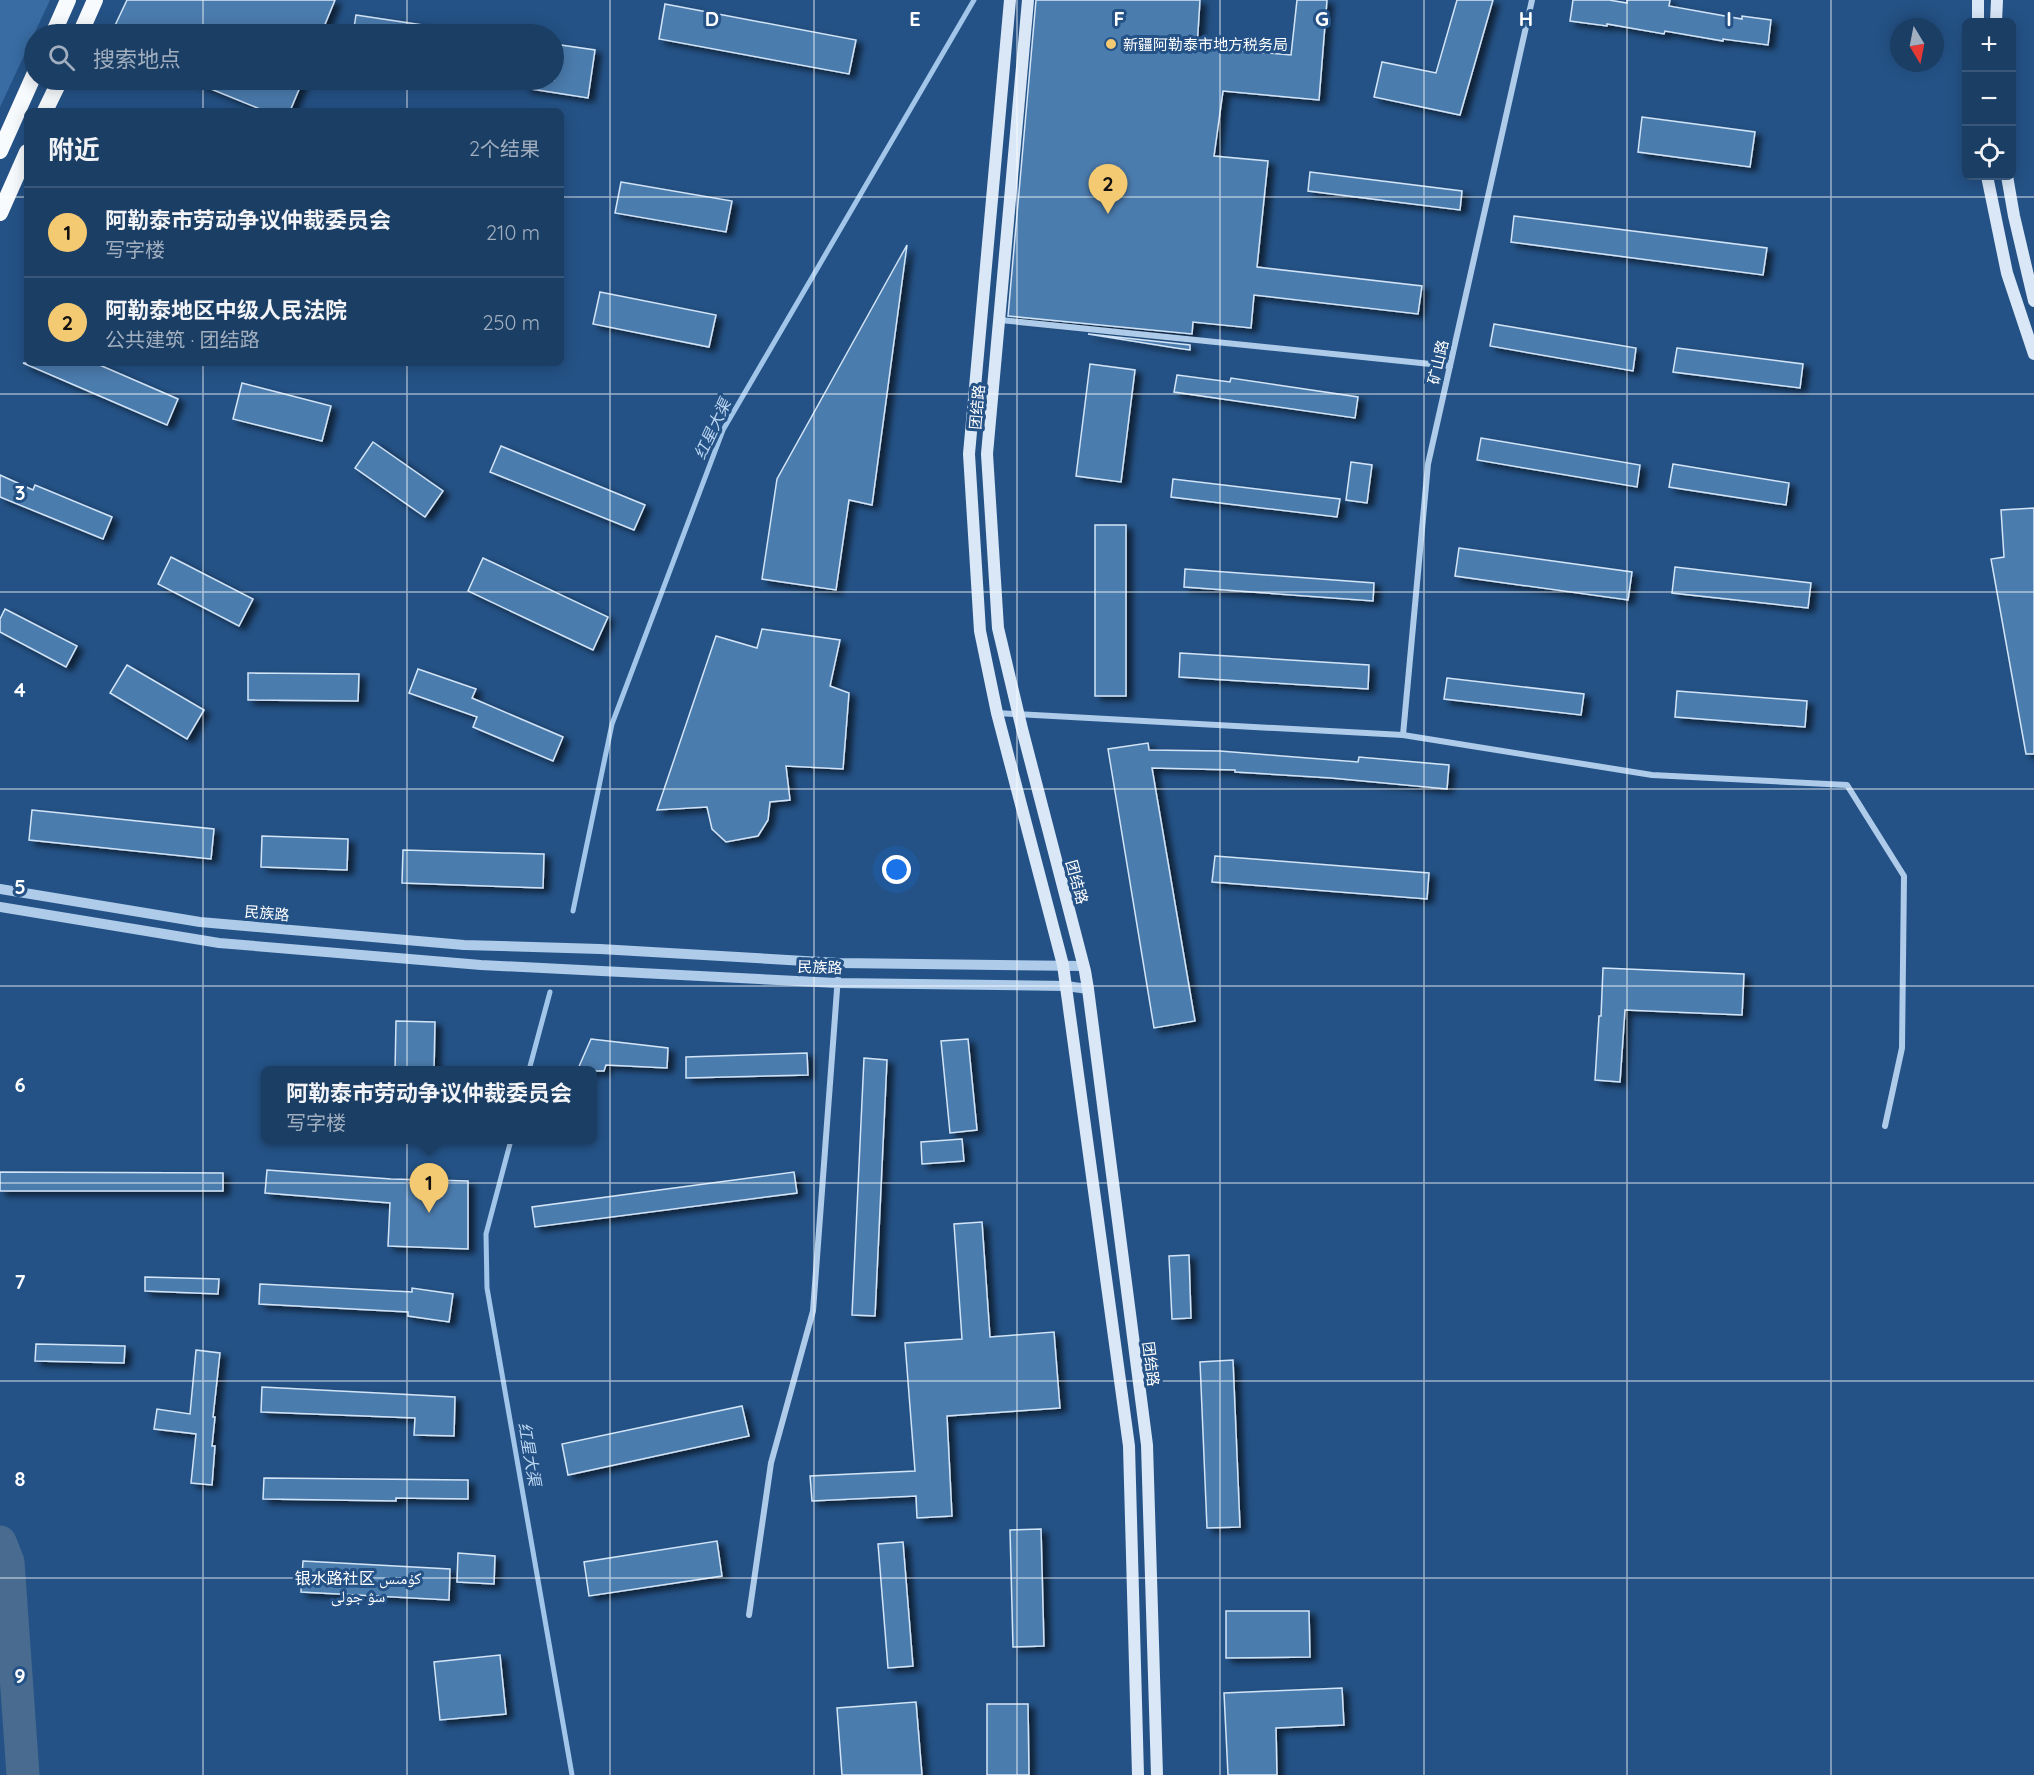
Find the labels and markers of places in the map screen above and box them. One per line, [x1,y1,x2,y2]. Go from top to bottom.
place label: 新疆阿勒泰市地方税务局 [1123,35,1288,54]
marker: 新疆阿勒泰市地方税务局 [1104,37,1118,51]
pin: 2 [1088,164,1128,214]
pin: 1 [410,1164,448,1213]

